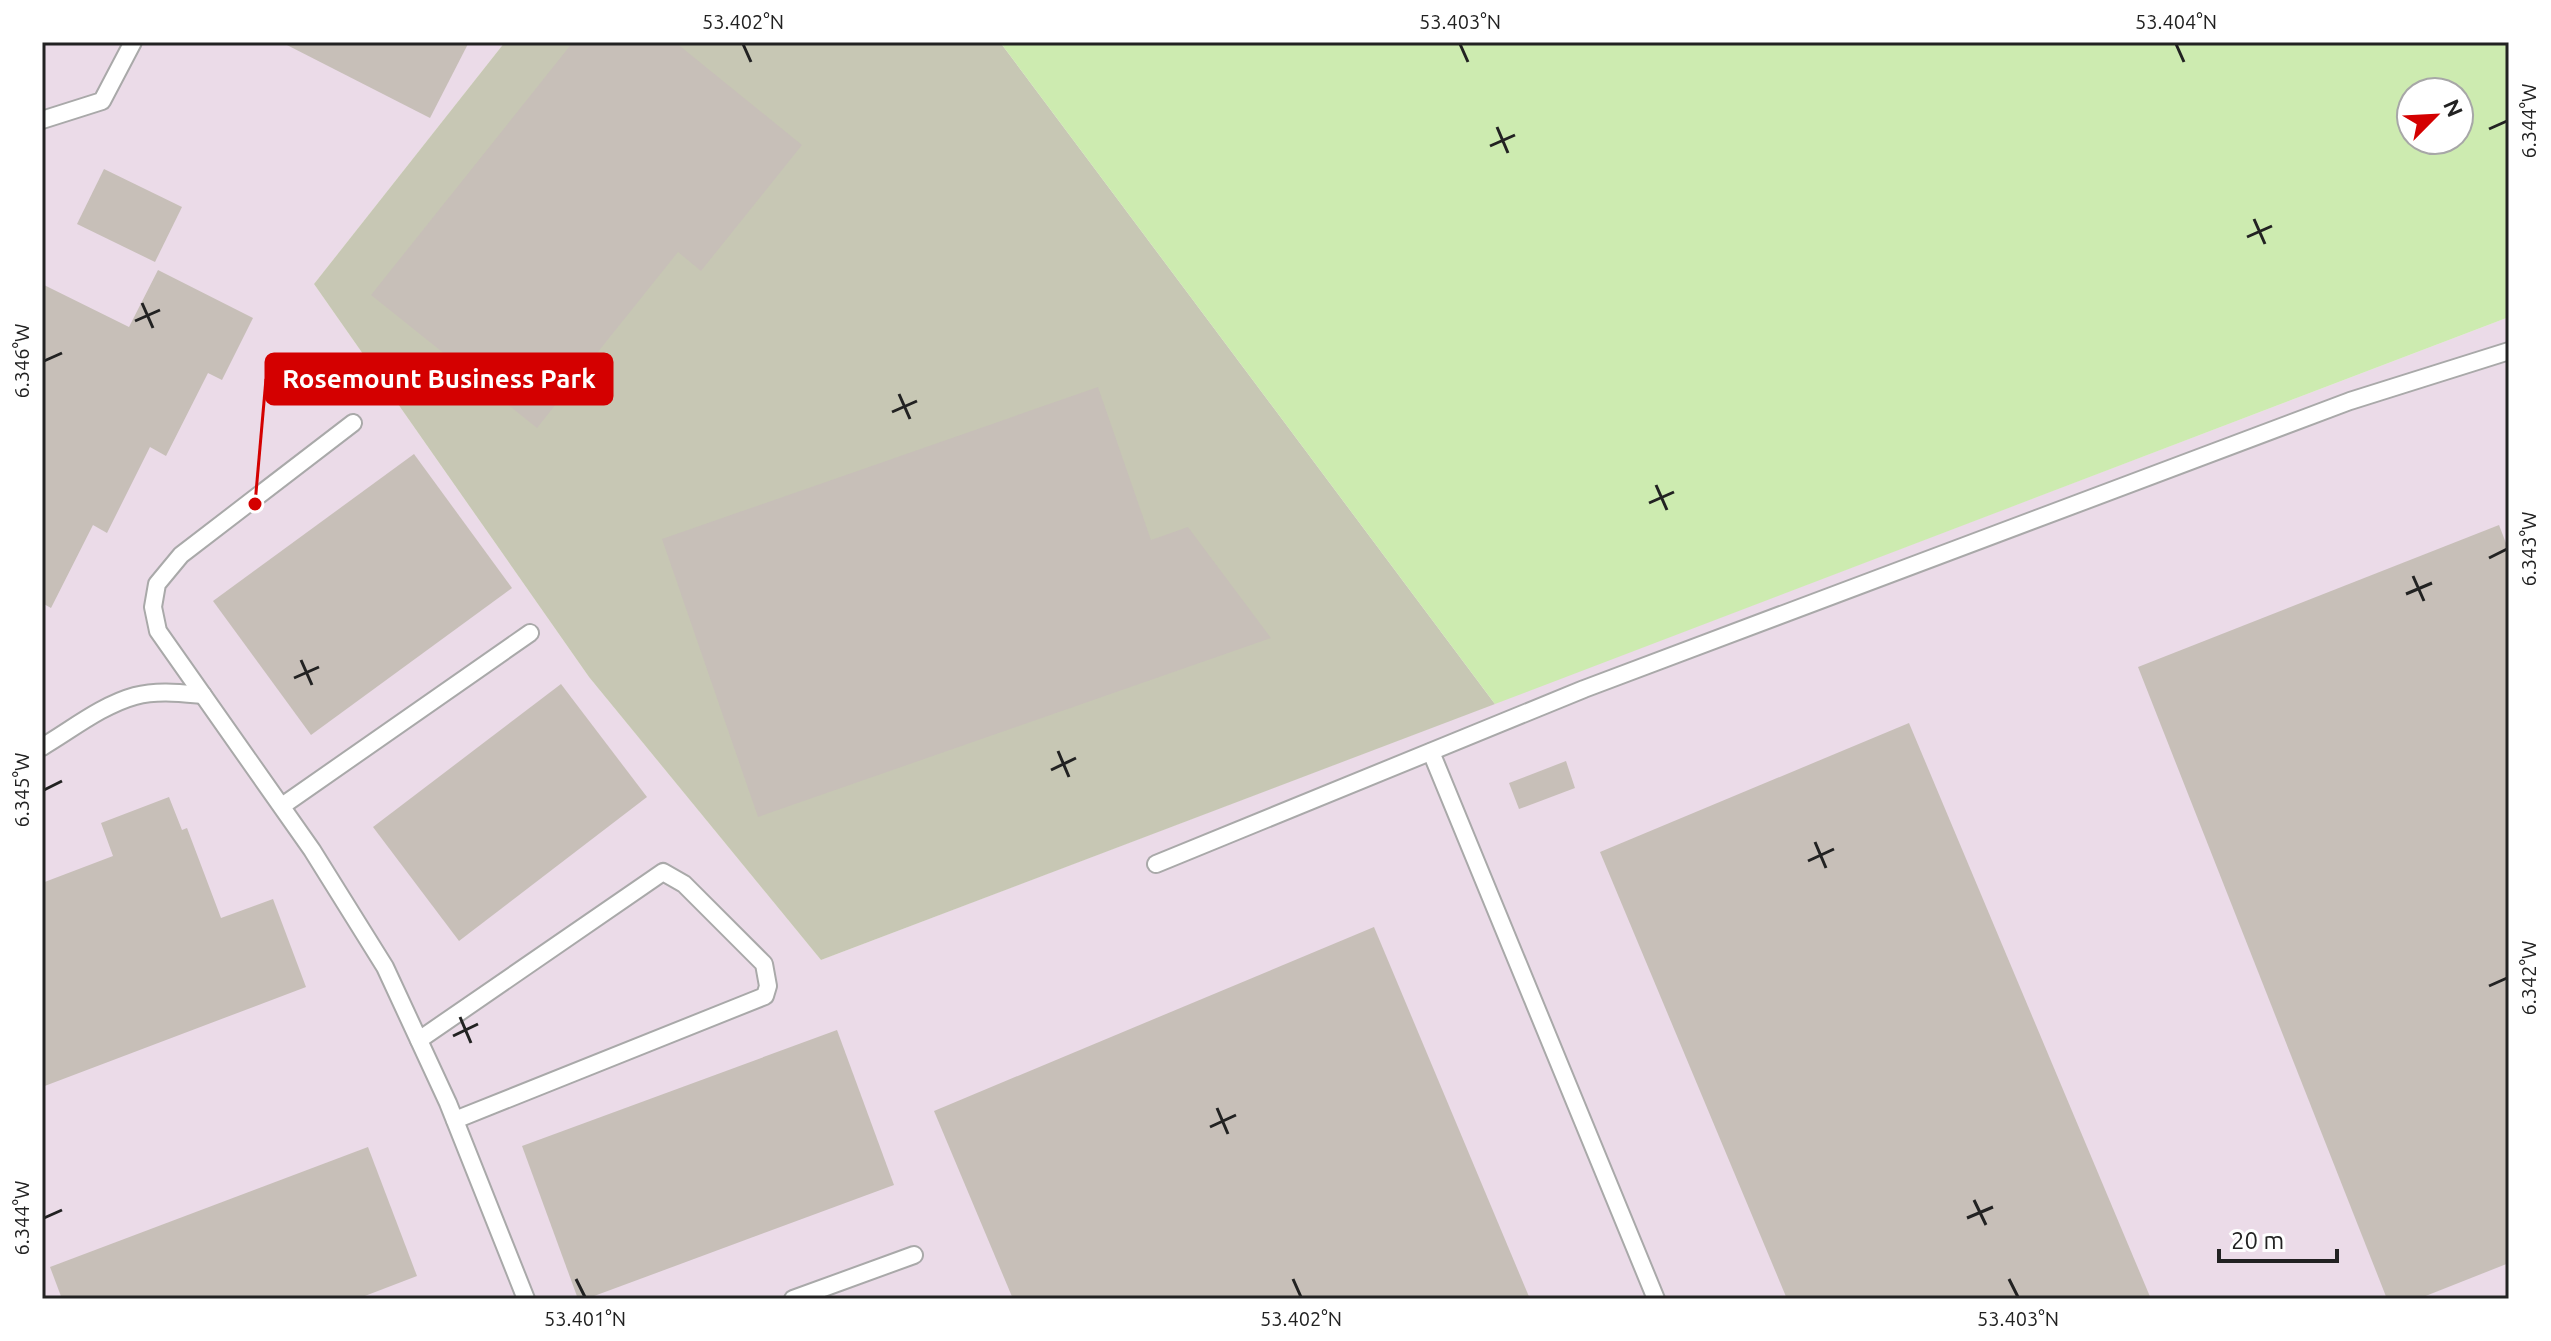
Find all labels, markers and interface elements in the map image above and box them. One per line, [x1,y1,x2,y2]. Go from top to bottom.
text: 53.402°N [702,10,784,33]
text: 53.403°N [1419,10,1501,33]
text: 53.404°N [2135,10,2217,33]
north arrow [2395,76,2475,156]
text: 6.344°W [2517,84,2540,158]
text: N [2439,95,2468,120]
text: 6.346°W [10,324,33,398]
callout: Rosemount Business Park [266,354,612,404]
text: Rosemount Business Park [282,364,596,393]
text: 6.343°W [2517,512,2540,586]
text: 6.345°W [10,753,33,827]
text: 6.342°W [2517,941,2540,1015]
text: 6.344°W [10,1181,33,1255]
scale bar [2219,1213,2337,1263]
text: 20 m [2231,1227,2284,1254]
text: 53.401°N [544,1307,626,1330]
text: 53.402°N [1260,1307,1342,1330]
text: 53.403°N [1977,1307,2059,1330]

